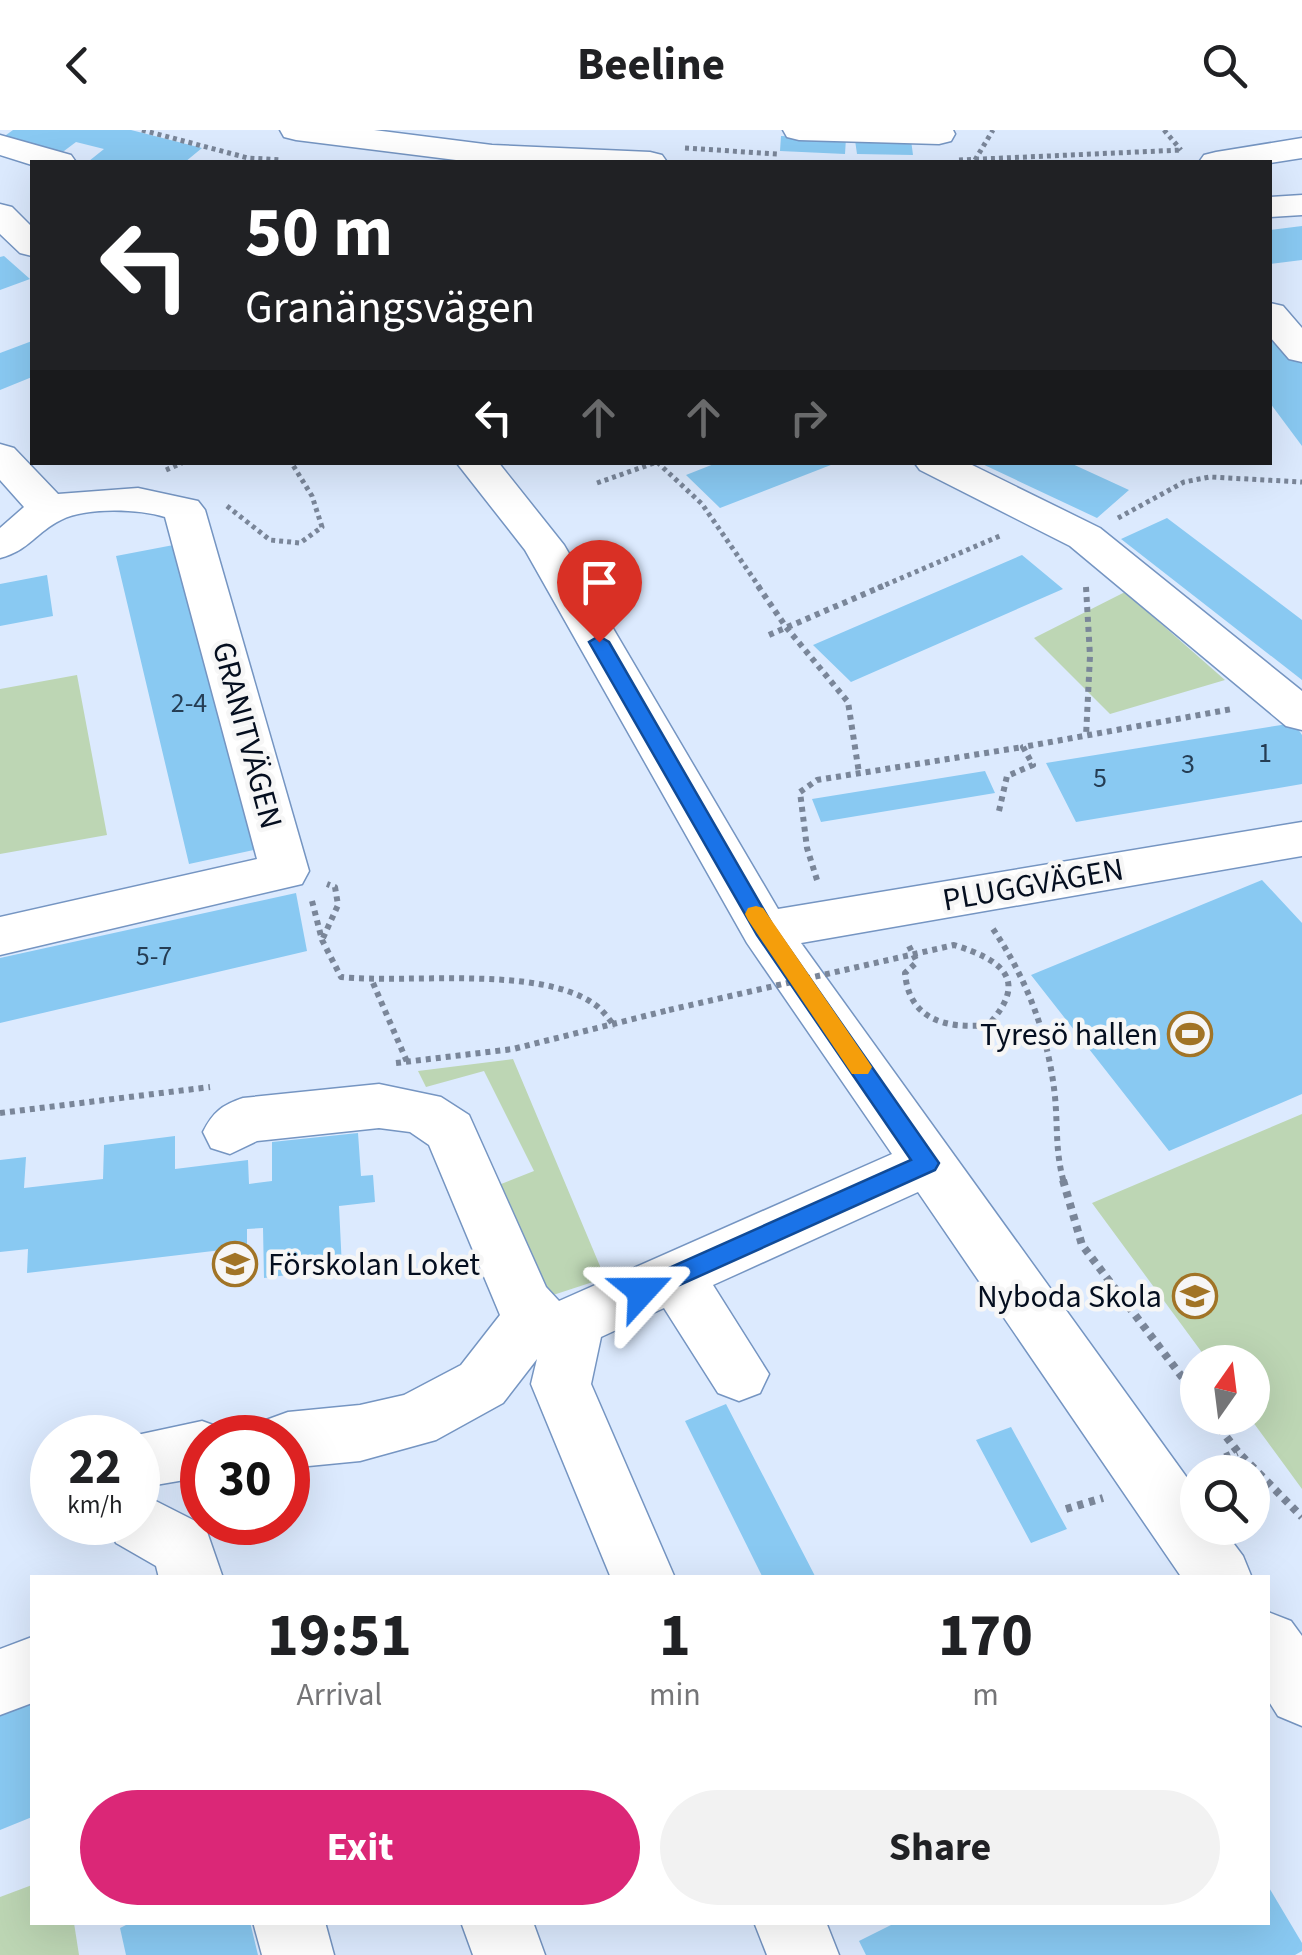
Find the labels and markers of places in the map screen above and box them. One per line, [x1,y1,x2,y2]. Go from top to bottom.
pin [557,540,642,643]
sports icon: Tyresö hallen [1167,1011,1213,1057]
place label: Tyresö hallen [980,1012,1158,1058]
school or university icon: Förskolan Loket [212,1241,258,1287]
place label: Förskolan Loket [268,1242,480,1288]
school or university icon: Nyboda Skola [1172,1273,1218,1319]
place label: Nyboda Skola [977,1274,1162,1320]

